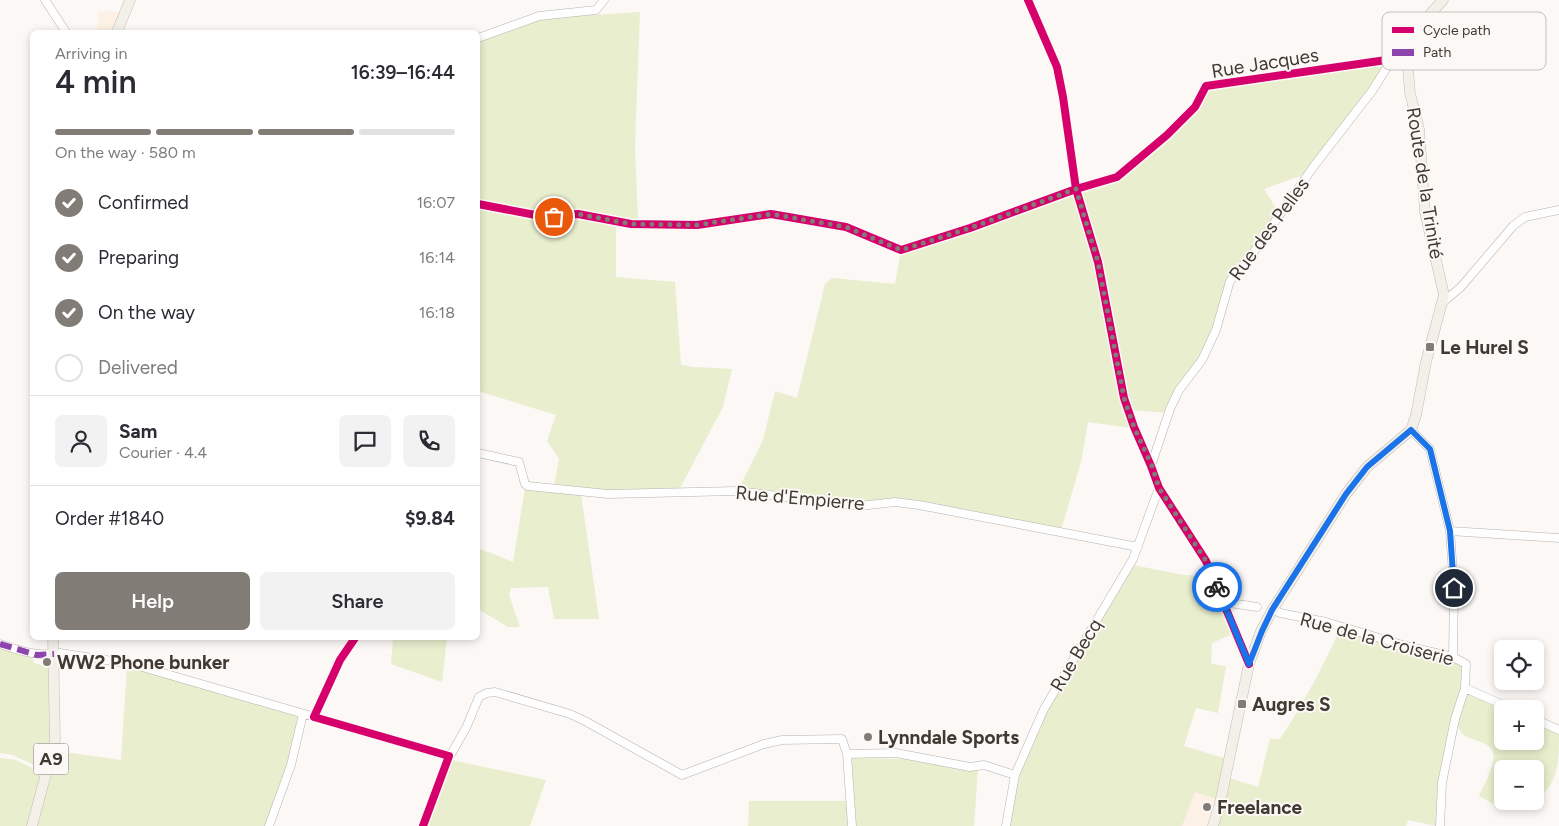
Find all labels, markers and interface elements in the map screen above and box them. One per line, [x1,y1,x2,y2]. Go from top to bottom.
legend [1382,12,1546,70]
text: Cycle path [1423,22,1491,39]
street label: Rue Jacques [1210,43,1320,83]
text: Arriving in [55,44,127,63]
text: Path [1423,44,1451,61]
text: 16:39–16:44 [351,61,455,84]
text: 4 min [55,63,137,101]
street label: Route de la Trinité [1402,105,1448,261]
text: On the way · 580 m [55,143,196,162]
street label: Rue des Pelles [1224,173,1314,285]
icon: check [55,189,83,217]
text: Confirmed [98,191,189,214]
text: 16:07 [416,193,455,212]
pin [533,196,575,238]
icon: bag [540,203,568,231]
icon: check [55,244,83,272]
text: Preparing [98,246,179,269]
text: 16:14 [419,248,455,267]
icon: check [55,299,83,327]
text: On the way [98,301,195,324]
text: 16:18 [419,303,455,322]
place label: Le Hurel S [1440,336,1529,359]
marker: Le Hurel S [1424,341,1436,353]
text: Delivered [98,356,178,379]
button: person [55,415,107,467]
button: chat [339,415,391,467]
button: phone [403,415,455,467]
text: Sam [119,420,157,443]
text: Courier · 4.4 [119,443,207,462]
street label: Rue d'Empierre [735,481,865,515]
text: Order #1840 [55,507,164,530]
text: $9.84 [405,507,455,530]
courier [1192,562,1242,612]
pin [1433,567,1475,609]
button: Help [55,572,250,630]
button: Share [260,572,455,630]
icon: bike [1203,573,1231,601]
icon: home [1440,574,1468,602]
street label: Rue de la Croiserie [1298,607,1456,671]
street label: Rue Becq [1045,614,1107,696]
map controls [1494,640,1544,810]
button: locate [1494,640,1544,690]
place label: WW2 Phone bunker [57,651,229,674]
marker: WW2 Phone bunker [41,656,53,668]
place label: Augres S [1252,693,1330,716]
marker: Augres S [1236,698,1248,710]
button: + [1494,700,1544,750]
place label: Lynndale Sports [878,726,1019,749]
marker: Lynndale Sports [862,731,874,743]
road number: A9 [34,744,68,774]
button: − [1494,760,1544,810]
place label: Freelance [1217,796,1303,819]
marker: Freelance [1201,801,1213,813]

